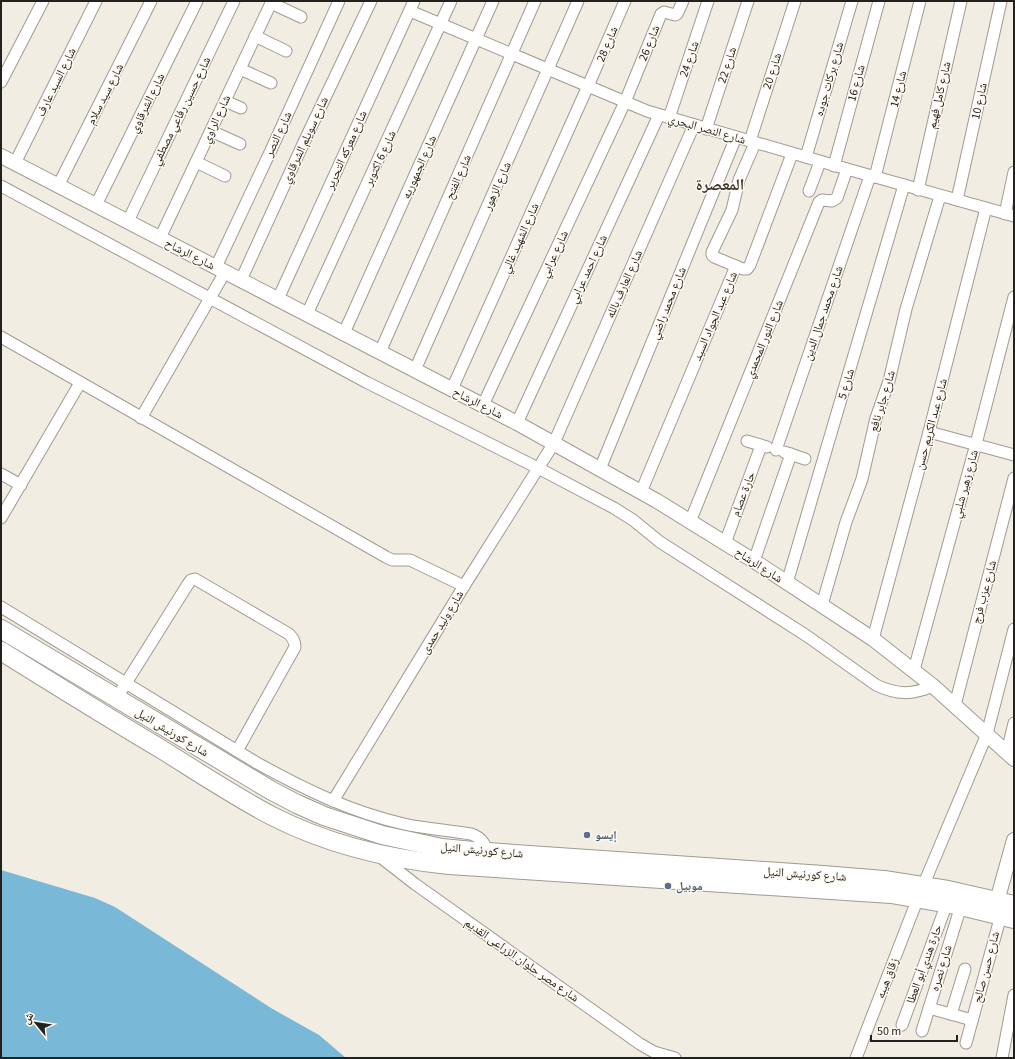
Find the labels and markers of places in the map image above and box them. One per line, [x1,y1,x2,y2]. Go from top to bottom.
place label: إيسو [595,827,617,844]
marker: إيسو [582,830,592,840]
place label: موبيل [676,878,703,895]
marker: موبيل [663,881,673,891]

